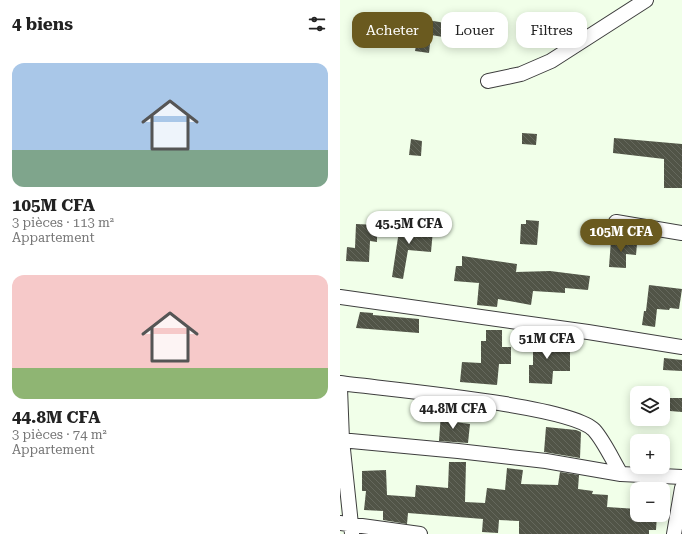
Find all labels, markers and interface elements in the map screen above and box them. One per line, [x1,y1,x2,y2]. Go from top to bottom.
chip: Acheter [352,12,433,48]
chip: Louer [441,12,508,48]
chip: Filtres [516,12,587,48]
icon: filters [306,13,328,35]
text: 4 biens [12,14,73,34]
icon: home [134,89,206,161]
text: 105M CFA [12,195,95,215]
pin: 45.5M CFA [363,211,455,245]
text: 3 pièces · 113 m² [12,215,114,230]
text: 45.5M CFA [375,216,443,231]
pin: 105M CFA [580,219,662,253]
text: 105M CFA [589,224,653,239]
text: Appartement [12,230,95,245]
icon: home [134,301,206,373]
pin: 51M CFA [510,326,584,360]
text: 51M CFA [519,331,575,346]
map controls [630,386,670,522]
button: layers [630,386,670,426]
pin: 44.8M CFA [407,396,499,430]
text: 44.8M CFA [419,401,487,416]
text: 44.8M CFA [12,407,101,427]
text: 3 pièces · 74 m² [12,427,107,442]
button: + [630,434,670,474]
text: Appartement [12,442,95,457]
button: − [630,482,670,522]

